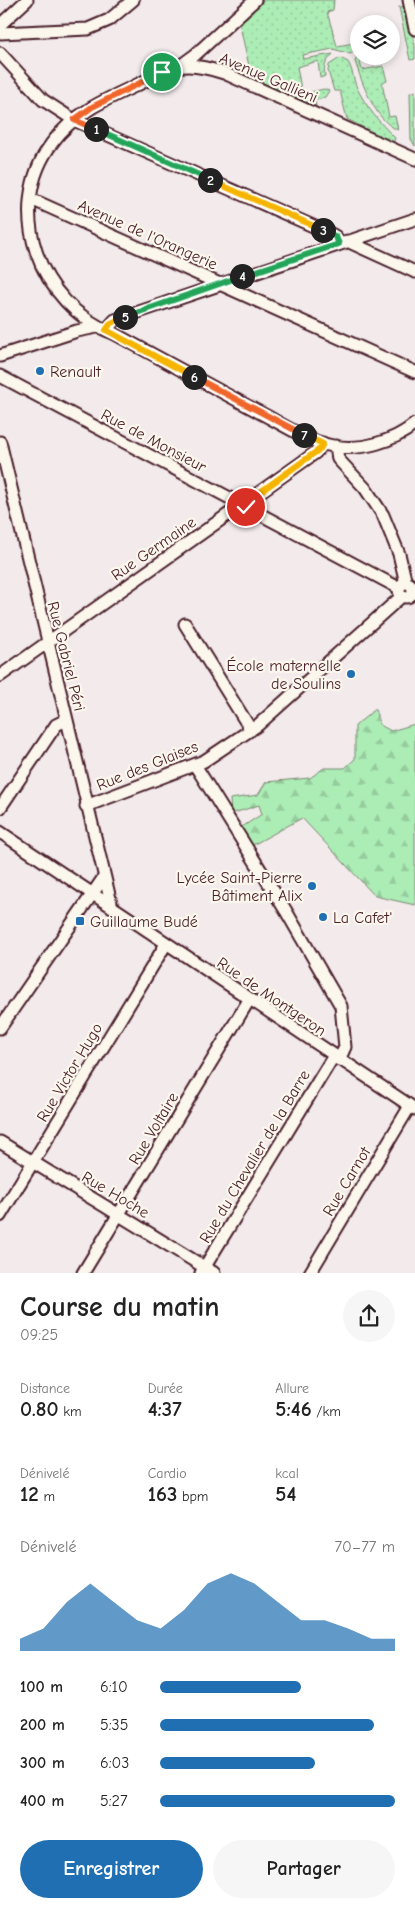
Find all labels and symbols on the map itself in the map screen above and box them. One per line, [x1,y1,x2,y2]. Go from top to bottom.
street label: Avenue Gallieni [217,49,320,107]
pin [141,51,183,93]
pin: 1 [84,116,108,142]
pin: 2 [198,168,222,192]
street label: Avenue de l'Orangerie [75,196,220,274]
pin: 3 [310,218,336,242]
pin: 4 [230,264,254,288]
pin: 5 [112,304,138,330]
place label: Renault [50,363,101,381]
pin: 6 [182,364,206,390]
marker: Renault [34,365,46,377]
street label: Rue de Monsieur [98,406,210,476]
pin: 7 [292,422,316,448]
pin [225,486,267,528]
street label: Rue Germaine [108,513,199,585]
street label: Rue Gabriel Péri [44,599,88,713]
place label: École maternelle de Soulins [226,656,341,693]
marker: École maternelle de Soulins [345,668,357,680]
street label: Rue des Glaises [94,737,201,794]
place label: Lycée Saint-Pierre Bâtiment Alix [176,869,302,905]
marker: Lycée Saint-Pierre Bâtiment Alix [306,880,318,892]
place label: La Cafet' [333,909,392,927]
marker: La Cafet' [317,911,329,923]
place label: Guillaume Budé [90,913,198,931]
marker: Guillaume Budé [74,915,86,927]
street label: Rue de Montgeron [213,954,329,1040]
street label: Rue Victor Hugo [33,1020,106,1125]
street label: Rue du Chevalier de la Barre [196,1067,314,1246]
street label: Rue Voltaire [125,1089,182,1168]
street label: Rue Carnot [319,1143,375,1219]
street label: Rue Hoche [79,1168,152,1222]

